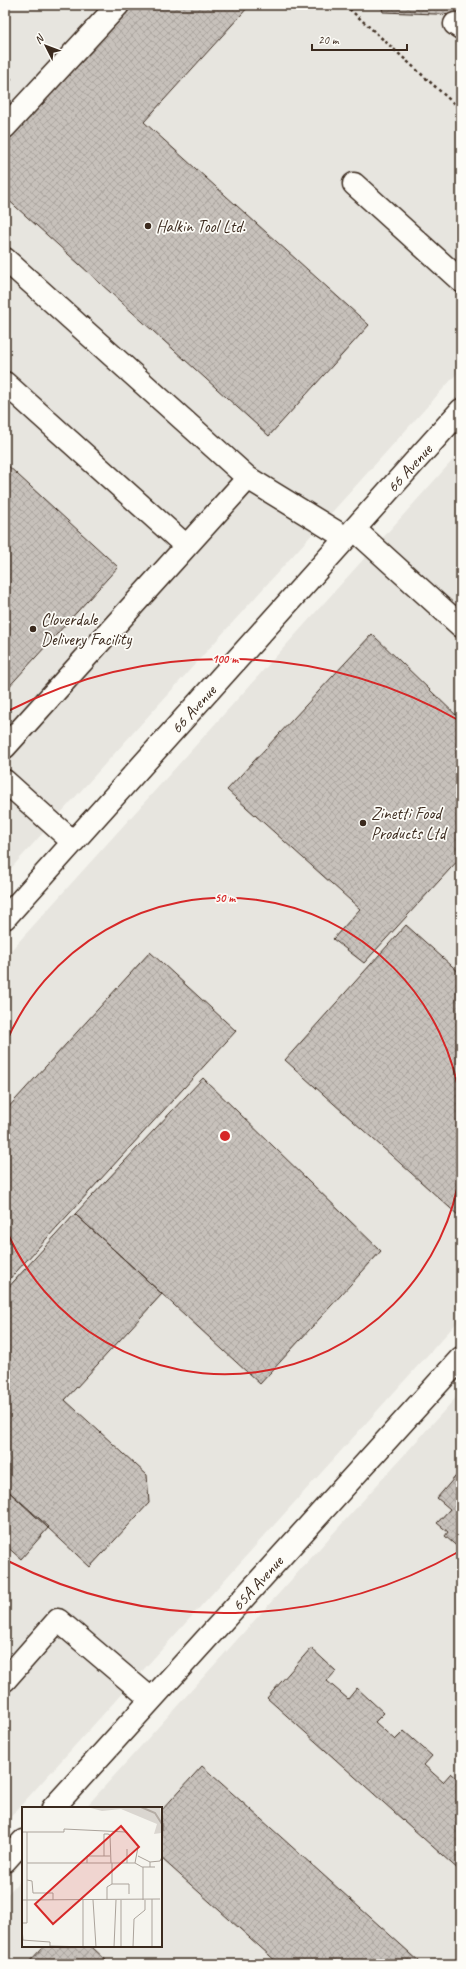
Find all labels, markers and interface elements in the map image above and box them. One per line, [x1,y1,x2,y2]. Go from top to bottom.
north arrow [26,26,66,66]
scale bar [312,26,407,52]
text: N [31,30,48,47]
text: 20 m [318,32,340,48]
place label: Halkin Tool Ltd. [156,216,246,237]
marker: Halkin Tool Ltd. [143,221,153,231]
street label: 66 Avenue [382,438,438,497]
place label: Cloverdale Delivery Facility [41,609,132,650]
marker: Cloverdale Delivery Facility [28,624,38,634]
text: 100 m [212,651,239,667]
street label: 66 Avenue [166,679,222,738]
place label: Zinetti Food Products Ltd [371,803,448,844]
marker: Zinetti Food Products Ltd [358,818,368,828]
text: 50 m [215,890,236,906]
centre of rings [218,1129,232,1143]
street label: 65A Avenue [227,1550,289,1615]
inset map [22,1807,162,1947]

